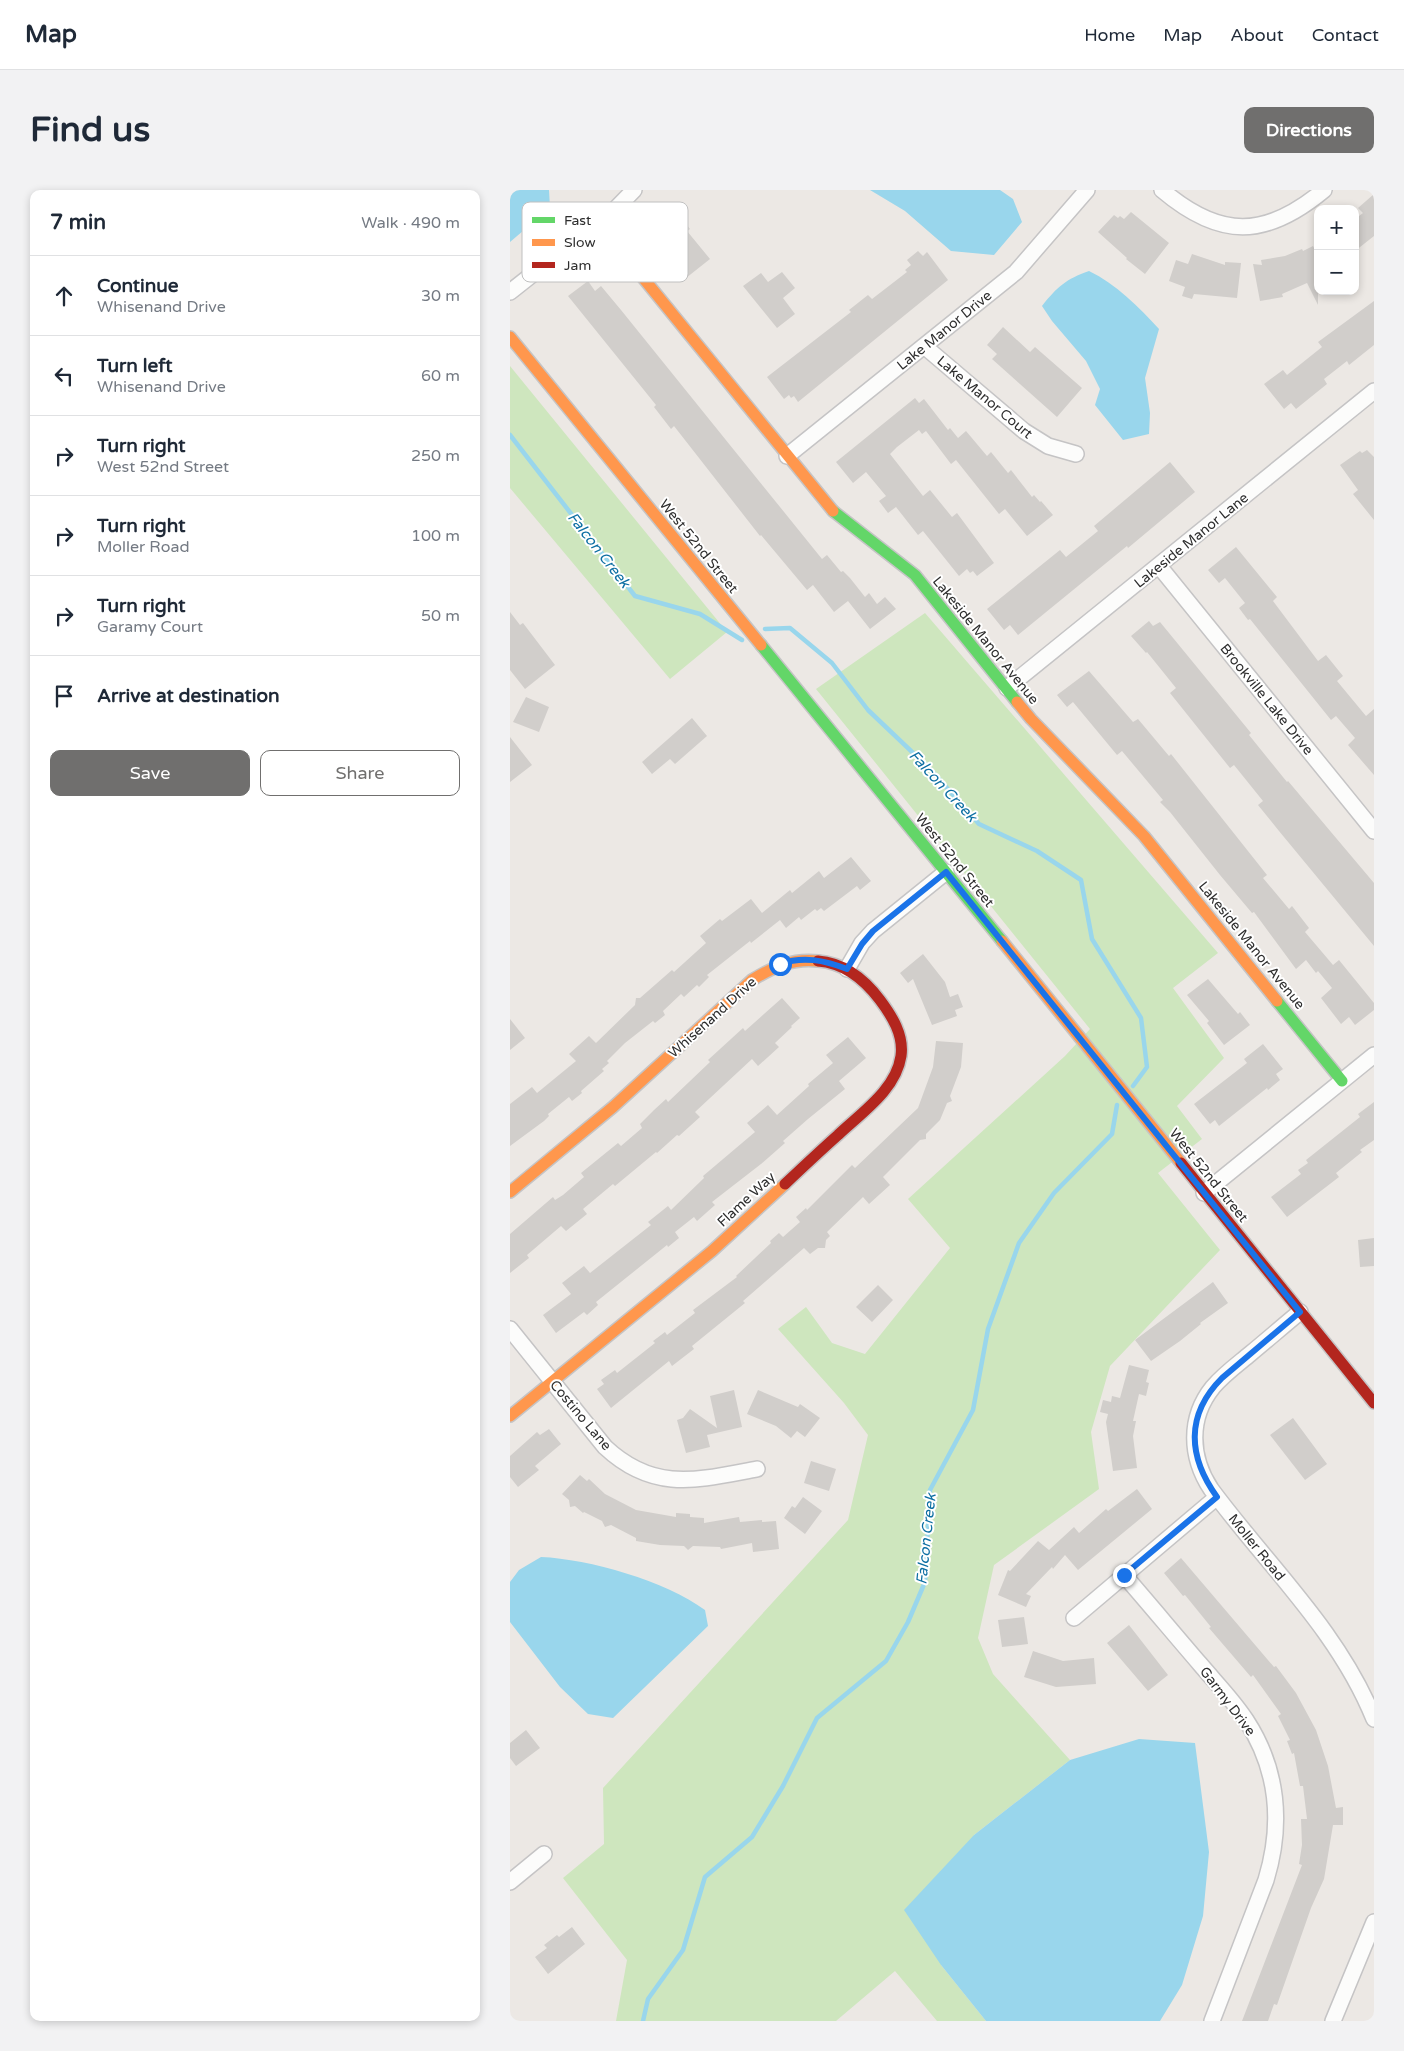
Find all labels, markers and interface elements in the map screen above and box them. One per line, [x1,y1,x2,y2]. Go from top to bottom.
text: Map [25,20,77,49]
text: Home [1084,24,1135,46]
text: Map [1163,24,1202,46]
text: About [1230,24,1284,46]
text: Contact [1312,24,1379,46]
button: Directions [1244,107,1374,153]
text: Find us [30,109,150,151]
legend [522,202,688,282]
map controls [1314,205,1359,295]
button: + [1314,205,1359,250]
text: 7 min [50,210,106,235]
text: Fast [564,212,592,229]
text: Walk · 490 m [361,213,460,233]
text: Slow [564,234,596,251]
button: − [1314,250,1359,295]
text: Jam [564,257,591,274]
text: Continue [97,275,179,297]
icon: ahead [50,282,78,310]
text: 30 m [421,286,460,306]
street label: Lake Manor Drive [894,287,995,374]
text: Whisenand Drive [97,297,226,317]
street label: Lake Manor Court [933,352,1036,443]
text: Turn left [97,355,173,377]
icon: left [50,362,78,390]
text: 60 m [421,366,460,386]
text: Whisenand Drive [97,377,226,397]
text: Turn right [97,435,185,457]
icon: right [50,442,78,470]
text: 250 m [411,446,460,466]
text: West 52nd Street [97,457,229,477]
street label: Lakeside Manor Lane [1131,489,1252,592]
street label: West 52nd Street [656,496,742,597]
water label: Falcon Creek [564,509,635,593]
text: Turn right [97,515,185,537]
icon: right [50,522,78,550]
text: 100 m [411,526,460,546]
text: Moller Road [97,537,189,557]
street label: Lakeside Manor Avenue [929,573,1042,708]
text: Turn right [97,595,185,617]
icon: right [50,602,78,630]
text: 50 m [421,606,460,626]
text: Garamy Court [97,617,203,637]
street label: Brookville Lake Drive [1216,640,1317,758]
icon: arrive [50,682,78,710]
text: Arrive at destination [97,685,280,707]
water label: Falcon Creek [905,746,982,827]
button: Save [50,750,250,796]
button: Share [260,750,460,796]
street label: West 52nd Street [912,810,998,911]
street label: Lakeside Manor Avenue [1195,878,1308,1013]
route start [769,953,792,976]
street label: Whisenand Drive [665,973,760,1061]
street label: West 52nd Street [1166,1125,1252,1226]
street label: Flame Way [714,1168,779,1230]
street label: Costino Lane [546,1377,615,1454]
water label: Falcon Creek [912,1491,940,1585]
street label: Moller Road [1225,1511,1289,1584]
route end [1113,1564,1136,1587]
street label: Garmy Drive [1196,1663,1259,1739]

